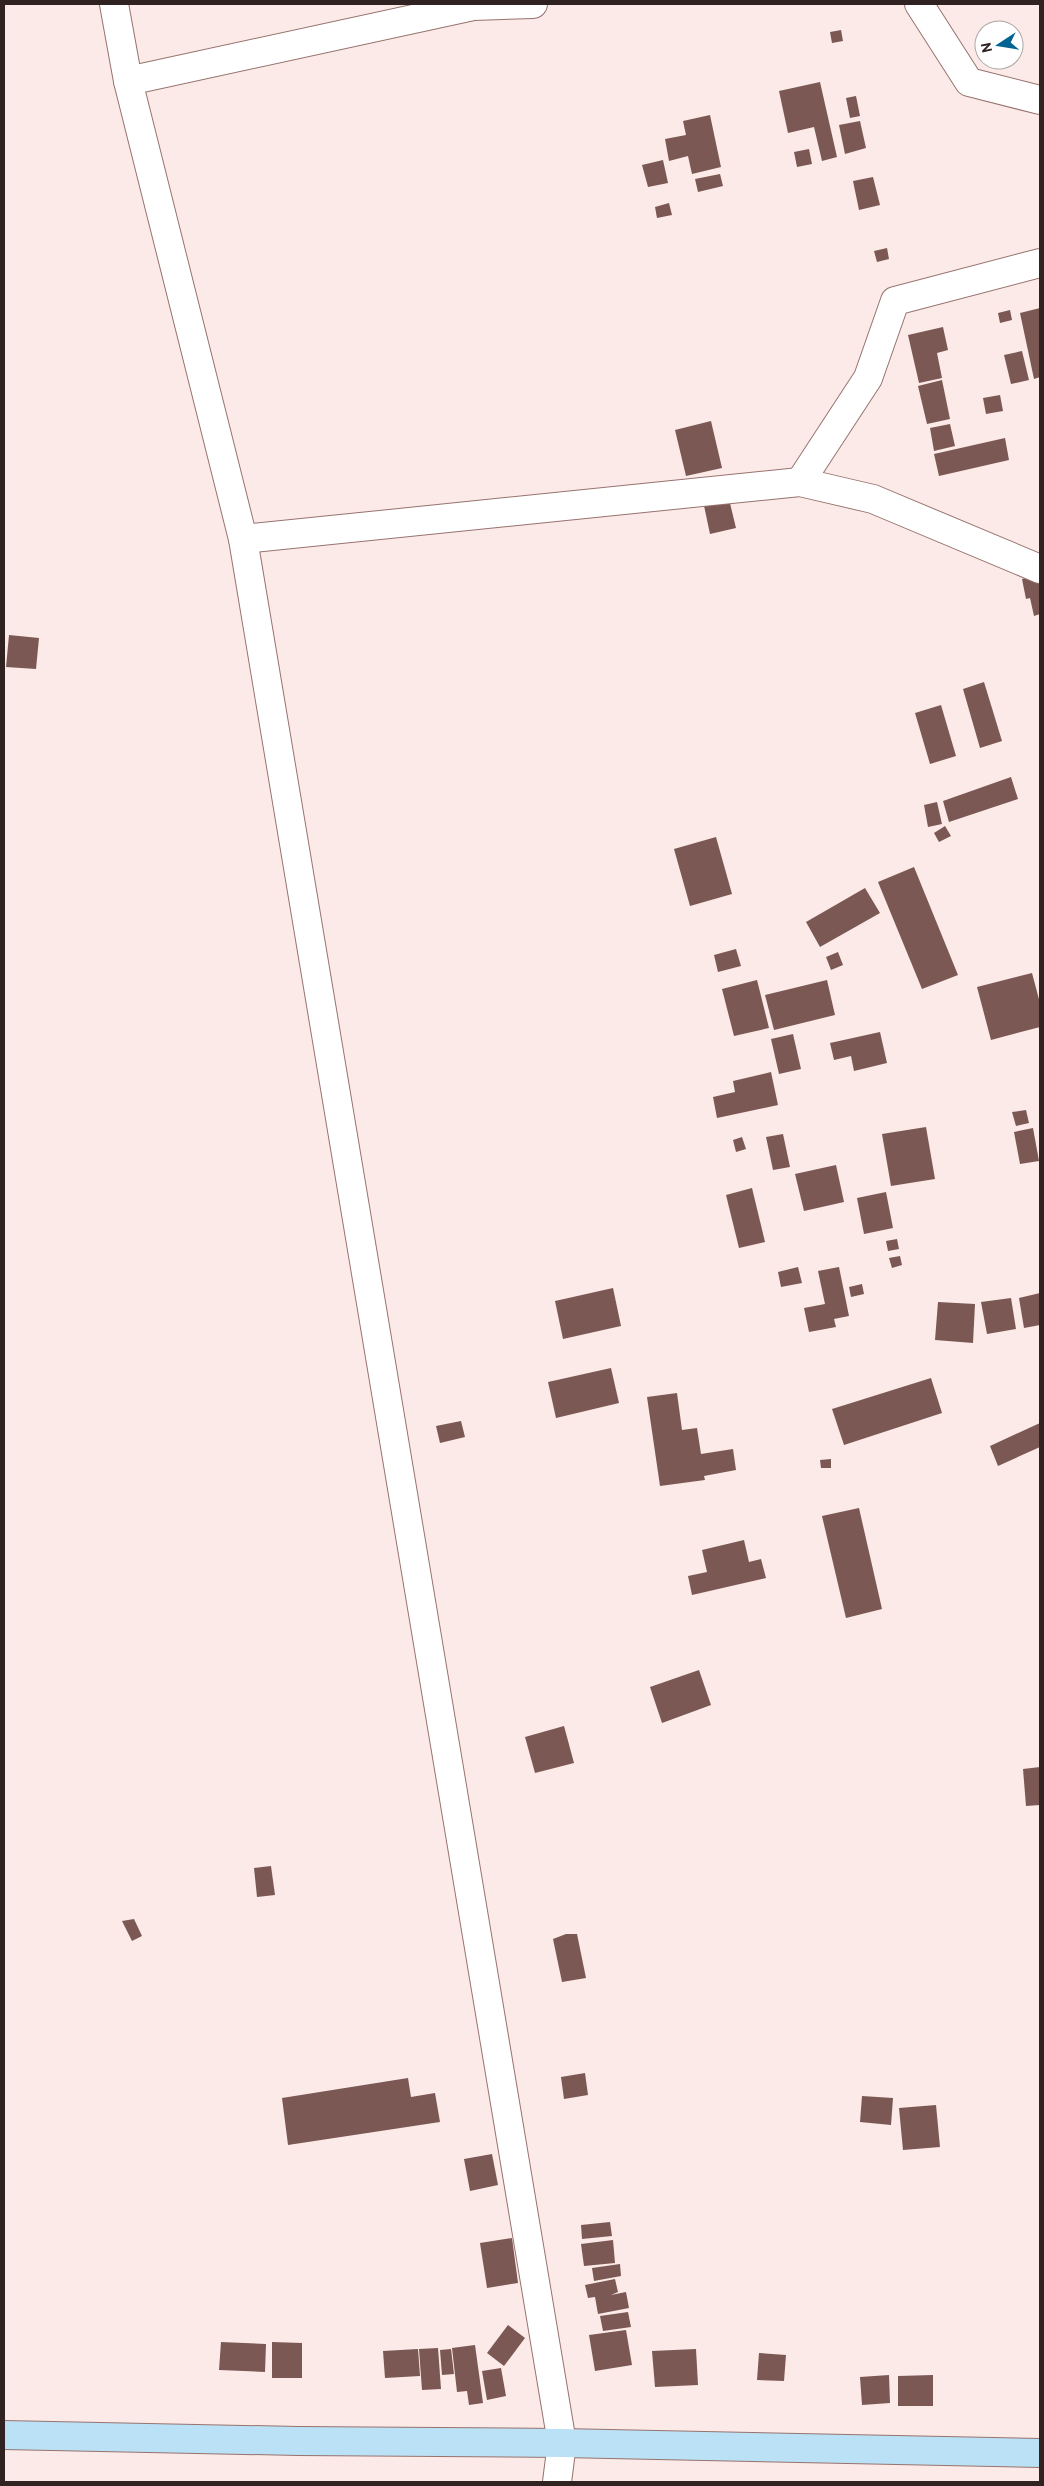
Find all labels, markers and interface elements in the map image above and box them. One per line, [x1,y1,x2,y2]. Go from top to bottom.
north arrow [974,20,1024,70]
text: N [978,41,997,54]

